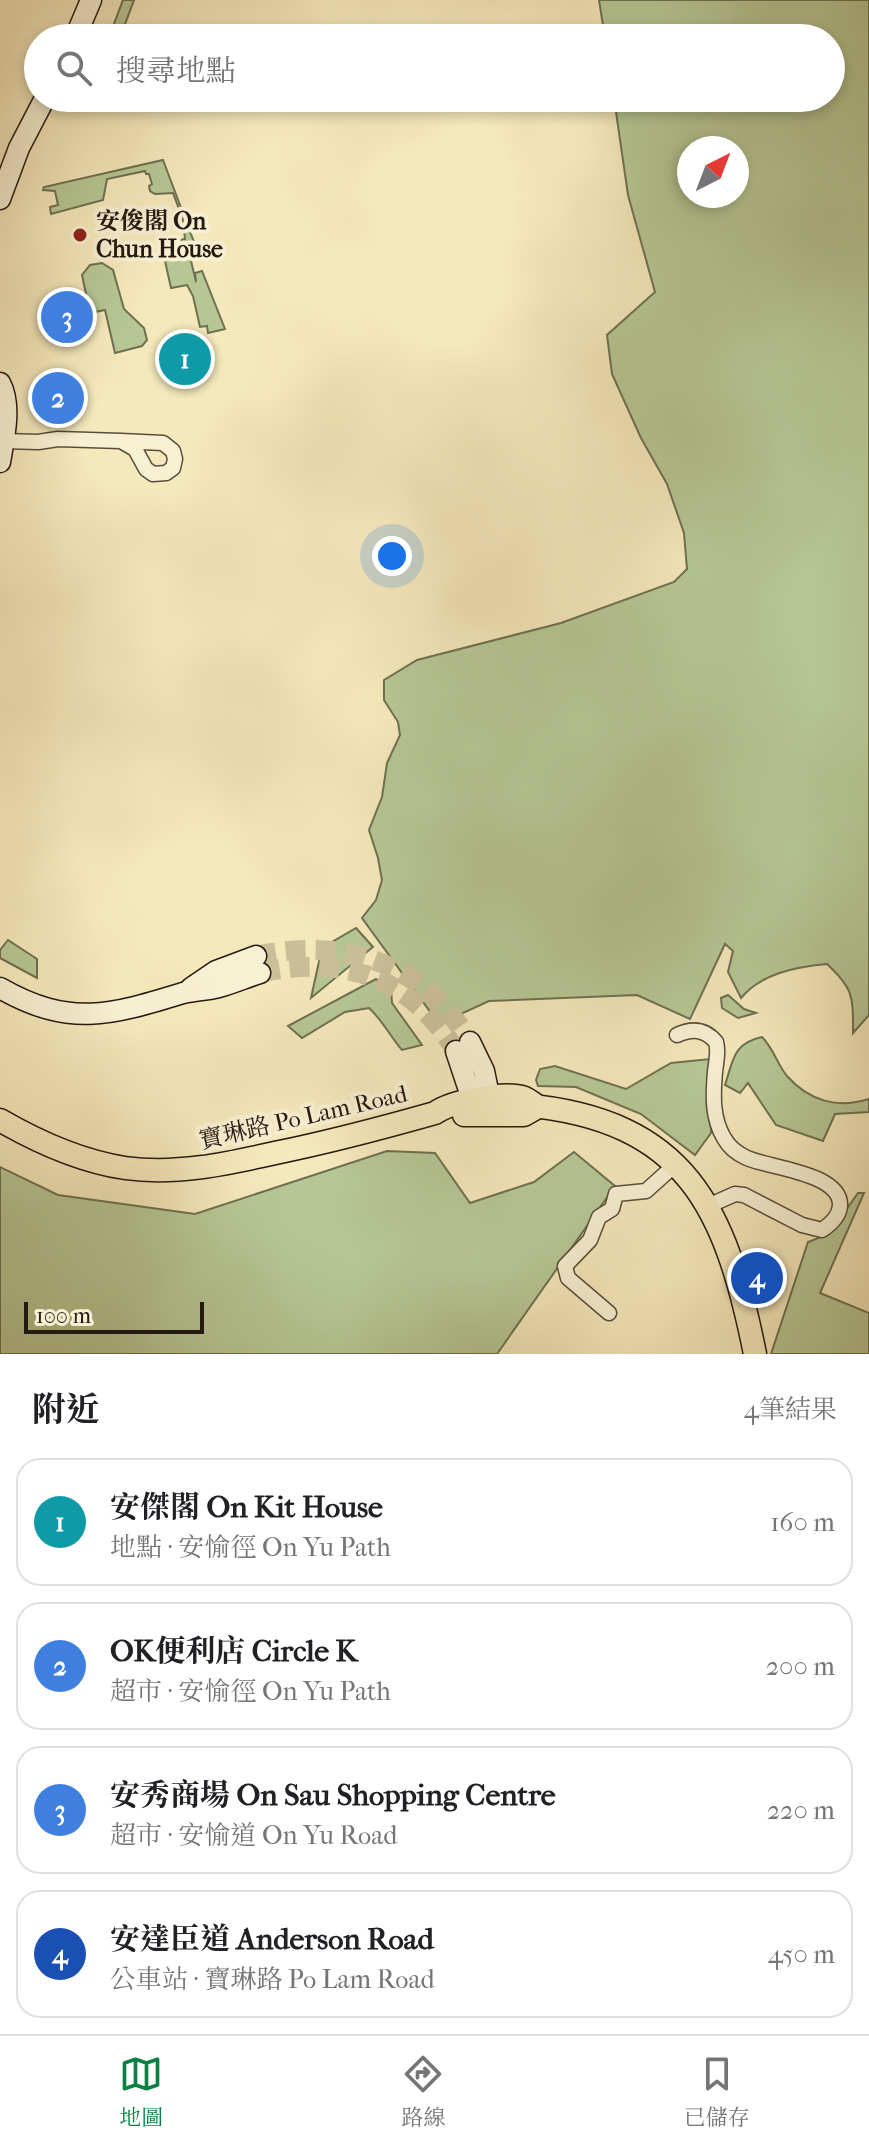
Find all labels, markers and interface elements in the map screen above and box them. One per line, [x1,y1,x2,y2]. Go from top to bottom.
search box [24,24,845,112]
icon: search [52,46,96,90]
text: 搜尋地點 [116,54,236,89]
north arrow [677,136,749,208]
place label: 安俊閣 On Chun House [96,207,223,263]
marker: 安俊閣 On Chun House [71,226,89,244]
pin: 3 [41,287,93,347]
pin: 1 [159,329,211,389]
pin: 2 [32,368,84,428]
your location [372,536,412,576]
street label: 寶琳路 Po Lam Road [196,1079,411,1155]
pin: 4 [731,1248,783,1308]
scale bar [24,1298,204,1334]
text: 100 m [36,1303,91,1329]
text: 附近 [32,1390,100,1430]
text: 4筆結果 [744,1394,837,1425]
text: 安傑閣 On Kit House [110,1490,383,1525]
text: 1 [55,1507,65,1538]
text: 160 m [770,1507,835,1538]
text: 地點 · 安愉徑 On Yu Path [110,1532,391,1563]
text: OK便利店 Circle K [110,1634,357,1669]
text: 2 [53,1651,67,1682]
text: 200 m [766,1651,835,1682]
text: 超市 · 安愉徑 On Yu Path [110,1676,391,1707]
text: 安秀商場 On Sau Shopping Centre [110,1778,556,1813]
text: 3 [55,1795,65,1826]
text: 220 m [767,1795,835,1826]
text: 超市 · 安愉道 On Yu Road [110,1820,397,1851]
text: 安達臣道 Anderson Road [110,1922,434,1957]
text: 4 [52,1939,68,1970]
text: 450 m [768,1939,835,1970]
text: 公車站 · 寶琳路 Po Lam Road [110,1964,435,1995]
tab: 地圖 [119,2052,163,2131]
tab: 路線 [401,2052,446,2131]
tab: 已儲存 [684,2052,750,2131]

